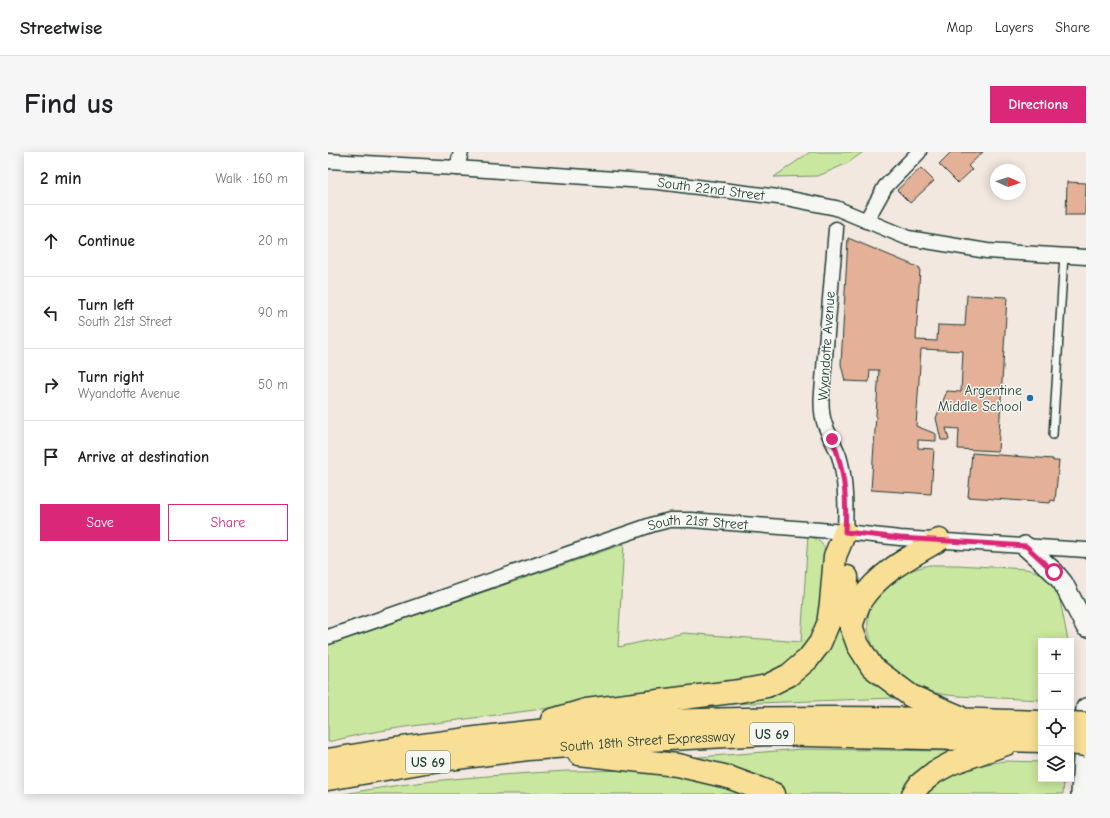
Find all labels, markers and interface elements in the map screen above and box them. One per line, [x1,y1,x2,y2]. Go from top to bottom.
text: Streetwise [20,17,102,39]
text: Map [946,19,973,36]
text: Layers [995,19,1033,36]
text: Share [1055,19,1090,36]
button: Directions [990,86,1086,123]
text: Find us [24,88,113,120]
north arrow [990,164,1026,200]
text: 2 min [40,169,81,188]
text: Walk · 160 m [216,171,288,186]
street label: South 22nd Street [656,174,767,204]
icon: ahead [40,230,62,252]
text: Continue [78,232,135,250]
text: 20 m [258,233,288,248]
street label: Wyandotte Avenue [814,291,839,401]
text: Turn left [78,296,134,314]
icon: left [40,302,62,324]
text: 90 m [258,305,288,320]
text: South 21st Street [78,314,172,329]
text: Turn right [78,368,144,386]
icon: right [40,374,62,396]
text: 50 m [258,377,288,392]
place label: Argentine Middle School [938,382,1022,415]
text: Wyandotte Avenue [78,386,180,401]
marker: Argentine Middle School [1025,393,1035,403]
route end [823,430,841,448]
icon: arrive [40,446,62,468]
text: Arrive at destination [78,448,209,466]
button: Save [40,504,160,541]
button: Share [168,504,288,541]
street label: South 21st Street [645,512,749,535]
route start [1045,563,1063,581]
map controls [1038,638,1074,782]
button: + [1038,638,1074,674]
button: − [1038,674,1074,710]
button: locate [1038,710,1074,746]
road number: US 69 [750,723,794,745]
street label: South 18th Street Expressway [559,728,736,756]
button: layers [1038,746,1074,782]
road number: US 69 [406,751,450,773]

